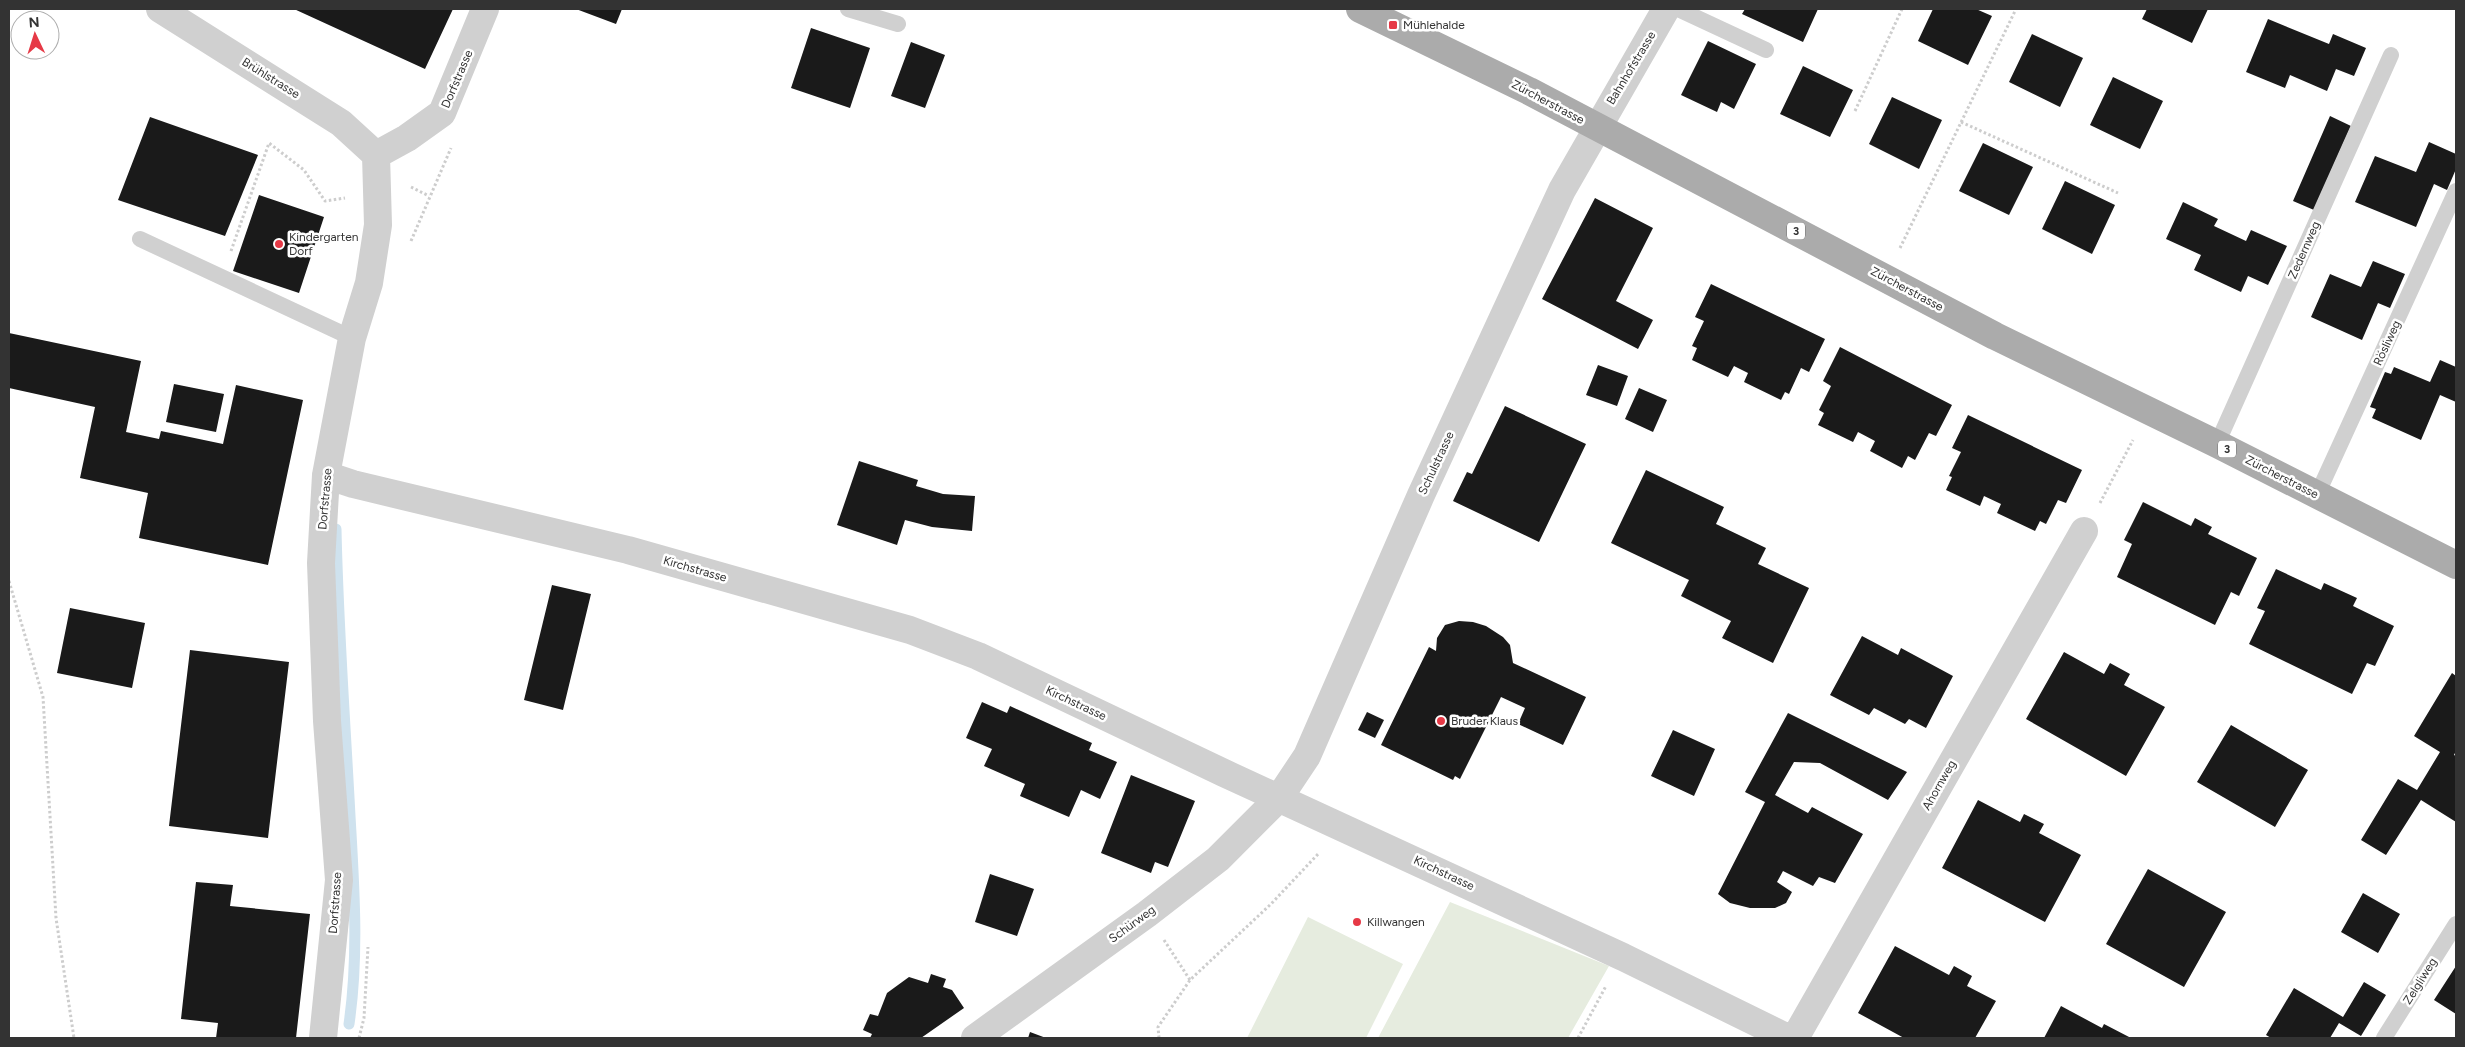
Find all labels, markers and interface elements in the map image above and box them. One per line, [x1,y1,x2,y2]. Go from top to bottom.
north arrow [10,10,60,60]
text: N [28,14,40,31]
place label: Mühlehalde [1403,18,1465,32]
marker: Mühlehalde [1387,19,1399,31]
street label: Bahnhofstrasse [1604,28,1659,107]
street label: Dorfstrasse [438,47,476,110]
street label: Brühlstrasse [240,55,303,102]
street label: Zürcherstrasse [1509,77,1587,127]
street label: Zedernweg [2285,219,2323,281]
road number: 3 [1787,222,1805,240]
place label: Kindergarten Dorf [289,230,359,258]
marker: Kindergarten Dorf [273,238,285,250]
street label: Zürcherstrasse [1868,264,1946,314]
street label: Rösliweg [2370,318,2404,368]
street label: Schulstrasse [1415,429,1457,497]
road number: 3 [2218,440,2236,458]
street label: Zürcherstrasse [2243,453,2321,502]
street label: Dorfstrasse [315,467,335,530]
street label: Kirchstrasse [662,553,729,585]
street label: Kirchstrasse [1043,683,1109,723]
place label: Bruder Klaus [1451,714,1518,728]
marker: Bruder Klaus [1435,715,1447,727]
street label: Ahornweg [1919,758,1959,812]
street label: Kirchstrasse [1411,853,1477,893]
street label: Dorfstrasse [326,871,344,934]
street label: Schürweg [1106,902,1158,946]
place label: Killwangen [1367,915,1425,929]
marker: Killwangen [1351,916,1363,928]
street label: Zelgliweg [2400,955,2440,1007]

